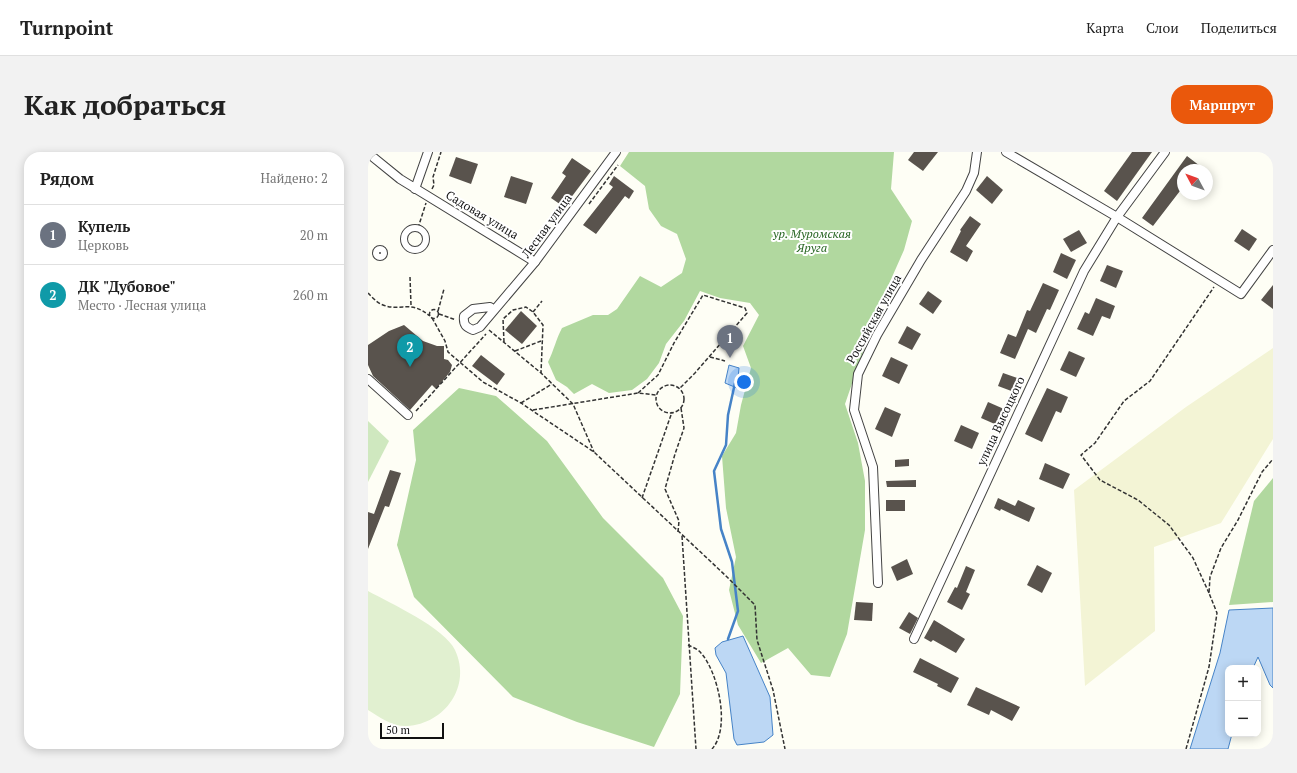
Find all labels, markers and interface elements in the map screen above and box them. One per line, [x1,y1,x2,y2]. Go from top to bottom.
text: Turnpoint [20,15,113,40]
text: Карта [1086,18,1124,37]
text: Слои [1146,18,1179,37]
text: Поделиться [1201,18,1277,37]
button: Маршрут [1171,85,1273,124]
text: Как добраться [24,86,226,123]
north arrow [1177,164,1213,200]
text: Рядом [40,167,94,190]
text: Найдено: 2 [261,169,328,187]
street label: Садовая улица [443,187,521,242]
street label: Лесная улица [518,191,575,261]
text: Купель [78,216,130,236]
text: 1 [49,226,57,244]
text: 20 m [300,226,328,244]
park label: ур. Муромская Яруга [772,226,851,255]
text: Церковь [78,236,129,254]
street label: Российская улица [843,272,904,366]
text: ДК "Дубовое" [78,276,176,296]
text: 2 [49,286,57,304]
text: 260 m [293,286,328,304]
text: Место · Лесная улица [78,296,206,314]
pin: 1 [717,325,743,358]
pin: 2 [397,334,423,367]
your location [734,372,754,392]
street label: улица Высоцкого [973,374,1028,469]
map controls [1225,665,1261,737]
button: + [1225,665,1261,701]
button: − [1225,701,1261,737]
scale bar [380,721,444,740]
text: 50 m [386,723,410,737]

